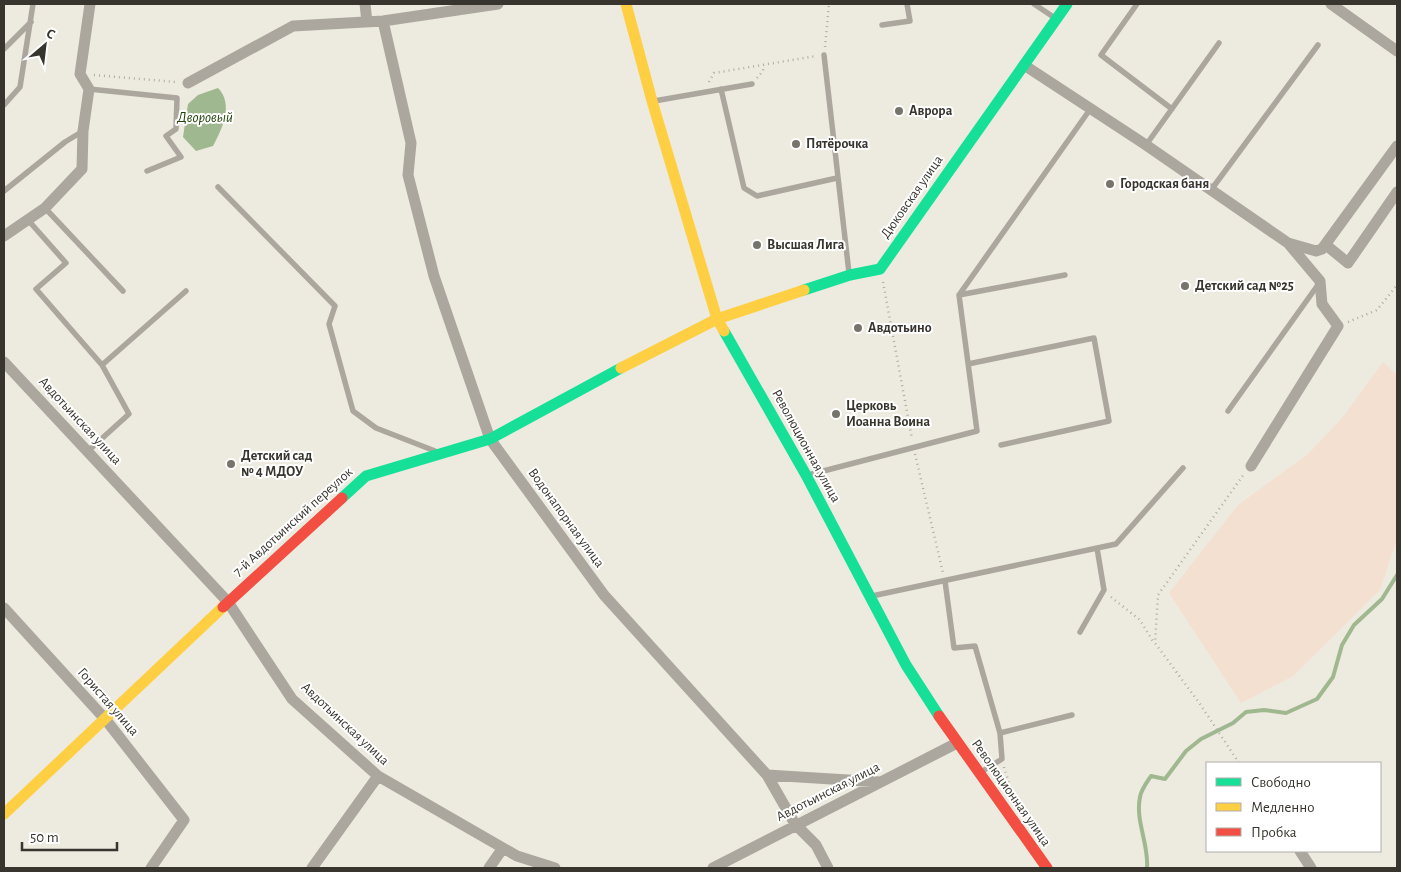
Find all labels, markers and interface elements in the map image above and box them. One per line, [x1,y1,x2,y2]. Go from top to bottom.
north arrow [20,20,70,70]
text: С [44,26,58,43]
place label: Аврора [909,104,953,118]
marker: Аврора [893,105,905,117]
water label: Дворовый [176,110,233,125]
place label: Пятёрочка [806,137,869,151]
marker: Пятёрочка [790,138,802,150]
street label: Дюковская улица [878,152,946,241]
place label: Городская баня [1120,177,1209,191]
marker: Городская баня [1104,178,1116,190]
place label: Высшая Лига [767,238,845,252]
marker: Высшая Лига [751,239,763,251]
place label: Детский сад №25 [1195,279,1294,293]
marker: Детский сад №25 [1179,280,1191,292]
place label: Авдотьино [868,321,932,335]
marker: Авдотьино [852,322,864,334]
street label: Авдотьинская улица [36,375,124,468]
street label: Революционная улица [769,387,843,505]
place label: Церковь Иоанна Воина [846,399,931,429]
marker: Церковь Иоанна Воина [830,408,842,420]
place label: Детский сад № 4 МДОУ [241,449,313,479]
marker: Детский сад № 4 МДОУ [225,458,237,470]
street label: 7-й Авдотьинский переулок [231,464,356,579]
street label: Водонапорная улица [525,466,607,571]
street label: Гористая улица [75,665,142,739]
street label: Авдотьинская улица [299,680,392,768]
street label: Революционная улица [969,737,1053,849]
street label: Авдотьинская улица [774,760,882,824]
legend [1206,762,1381,852]
text: Свободно [1251,775,1311,790]
text: Медленно [1251,800,1315,815]
scale bar [22,820,118,852]
text: Пробка [1251,825,1297,840]
text: 50 m [30,830,59,845]

